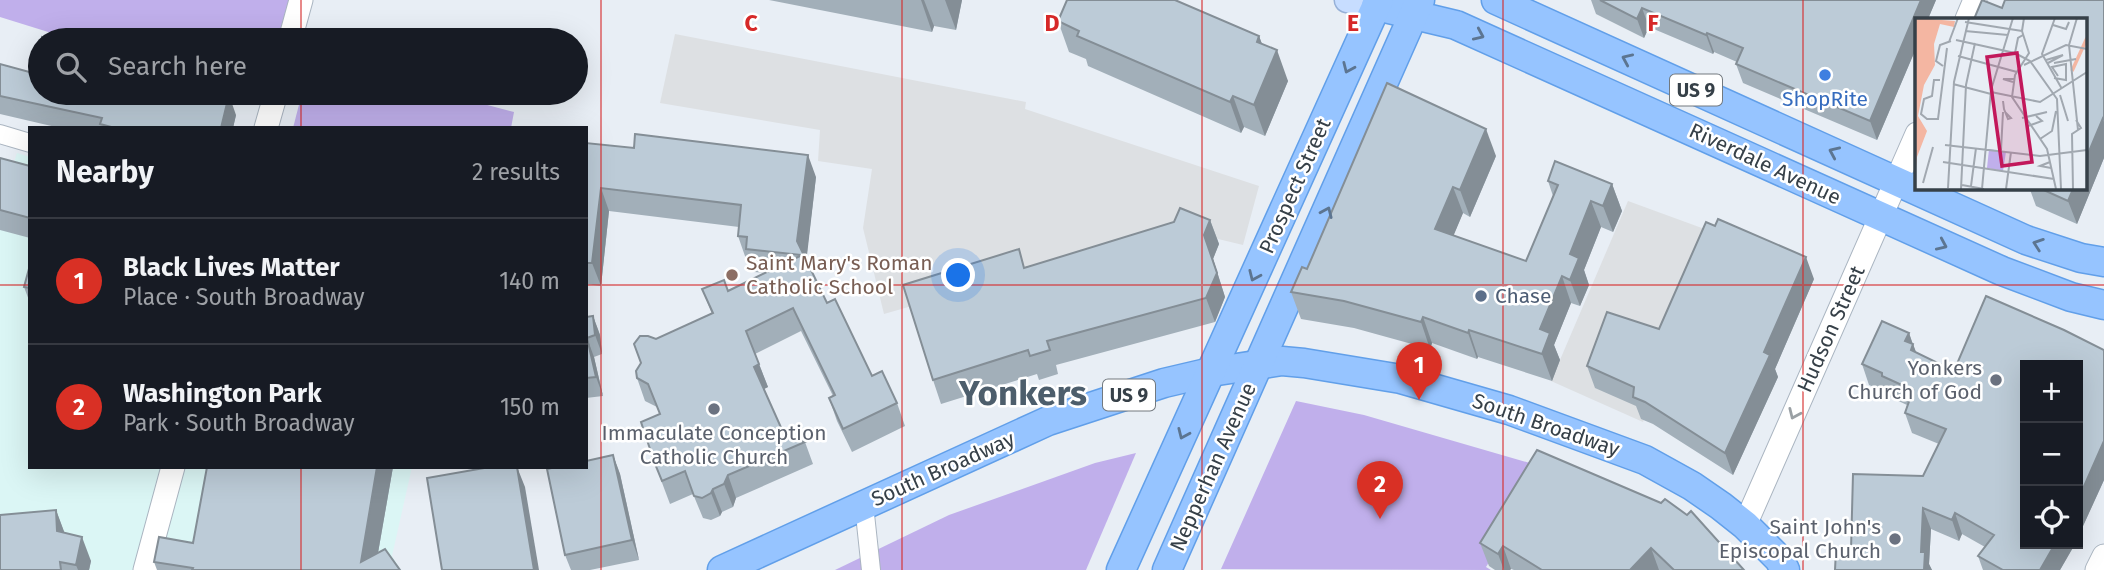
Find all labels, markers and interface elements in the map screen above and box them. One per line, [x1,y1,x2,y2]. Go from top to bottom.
text: C [744,9,758,37]
text: D [1045,9,1060,37]
text: E [1347,9,1359,37]
text: F [1647,9,1659,37]
inset map [1915,18,2086,189]
one-way arrow [1472,27,1484,41]
search box [28,28,588,105]
icon: search [52,48,90,86]
text: Search here [108,51,247,82]
one-way arrow [1622,53,1634,67]
one-way arrow [1342,61,1356,73]
marker: ShopRite [1817,67,1833,83]
road number: US 9 [1670,74,1722,106]
place label: ShopRite [1782,86,1868,112]
street label: Prospect Street [1254,114,1337,258]
street label: Riverdale Avenue [1685,117,1845,211]
one-way arrow [1829,146,1841,160]
text: Nearby [56,154,154,190]
text: 2 results [472,158,560,186]
one-way arrow [1319,206,1333,219]
one-way arrow [1935,237,1947,251]
one-way arrow [2033,238,2045,252]
place label: Saint Mary's Roman Catholic School [746,250,933,300]
text: Black Lives Matter [123,252,340,283]
your location [941,258,975,292]
street label: Hudson Street [1791,261,1871,396]
text: 1 [74,267,84,295]
text: 140 m [499,267,560,295]
marker: Saint Mary's Roman Catholic School [724,267,740,283]
one-way arrow [1248,269,1262,281]
text: Place · South Broadway [123,283,365,311]
place label: Chase [1495,283,1551,309]
marker: Chase [1473,288,1489,304]
pin: 1 [1396,342,1442,400]
place label: Yonkers Church of God [1848,355,1982,405]
map controls [2020,360,2083,549]
button: + [2020,360,2083,423]
district label: Yonkers [958,372,1087,414]
marker: Yonkers Church of God [1988,372,2004,388]
text: Washington Park [123,378,322,409]
street label: Nepperhan Avenue [1164,379,1262,555]
road number: US 9 [1103,380,1155,410]
street label: South Broadway [1469,388,1624,463]
text: 2 [73,393,85,421]
text: 150 m [500,393,560,421]
marker: Immaculate Conception Catholic Church [706,401,722,417]
one-way arrow [1788,407,1802,419]
text: Park · South Broadway [123,409,355,437]
place label: Immaculate Conception Catholic Church [602,420,826,470]
button: − [2020,423,2083,486]
street label: South Broadway [867,426,1019,512]
one-way arrow [1177,427,1191,439]
pin: 2 [1357,461,1403,519]
button: locate [2020,486,2083,549]
place label: Saint John's Episcopal Church [1719,514,1881,564]
marker: Saint John's Episcopal Church [1887,531,1903,547]

